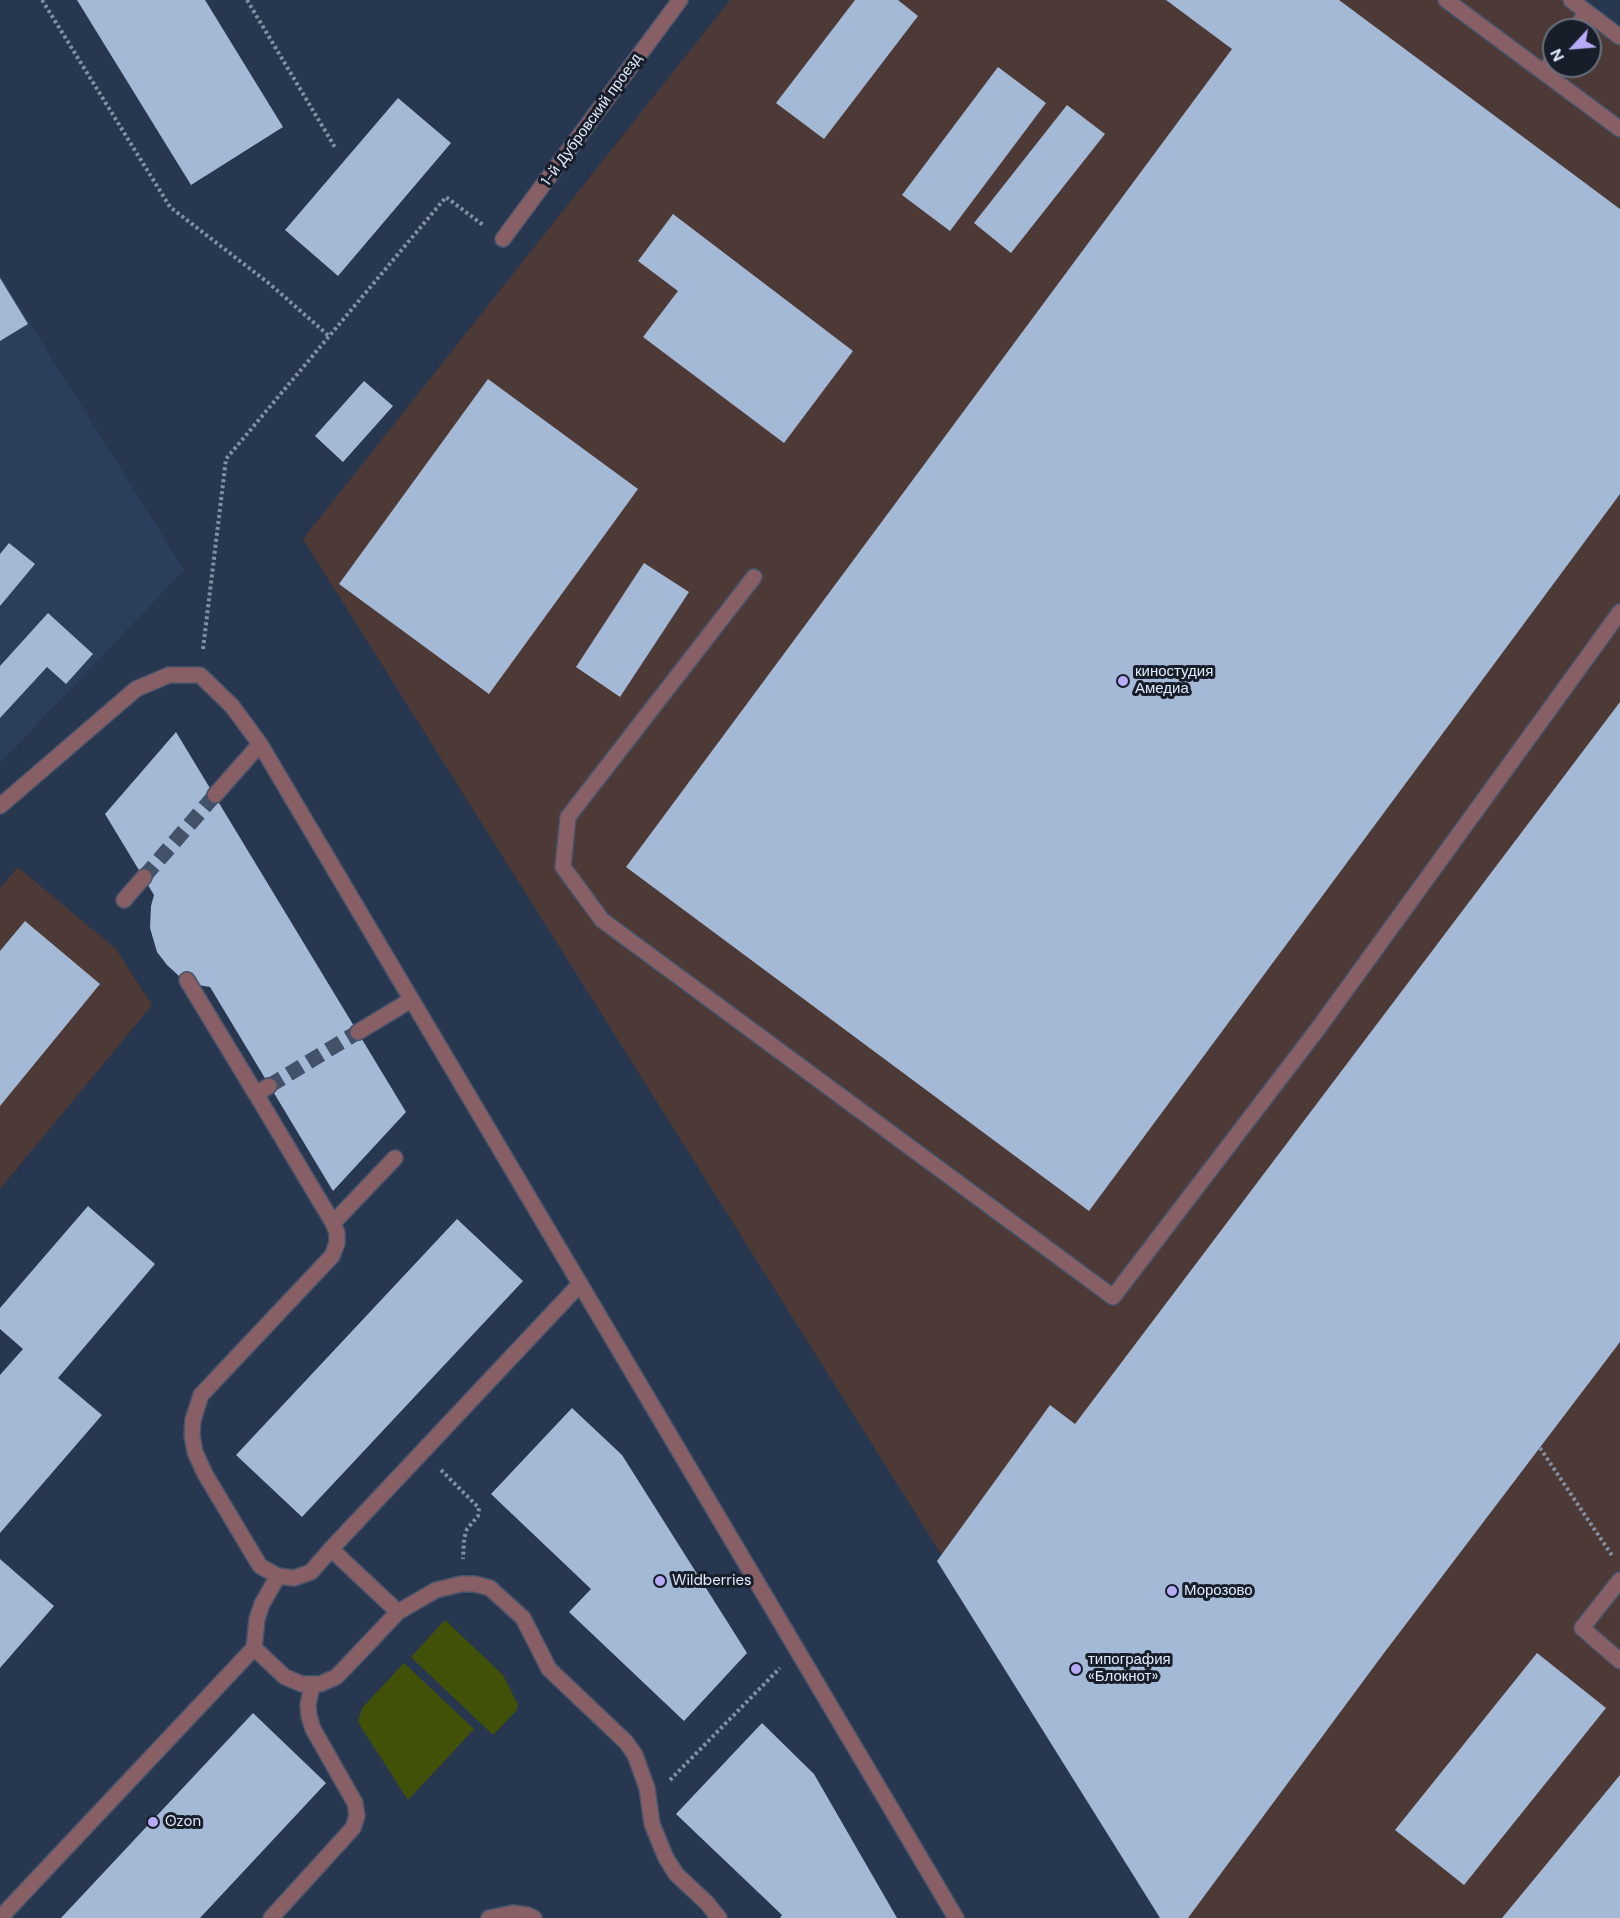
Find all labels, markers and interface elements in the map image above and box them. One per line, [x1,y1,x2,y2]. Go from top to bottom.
north arrow [1542,18,1602,78]
text: N [1545,45,1569,65]
street label: 1-й Дубровский проезд [538,50,646,190]
place label: киностудия Амедиа [1135,663,1213,698]
marker: киностудия Амедиа [1116,674,1130,688]
place label: Wildberries [672,1572,752,1590]
marker: Wildberries [653,1574,667,1588]
place label: Морозово [1184,1582,1253,1600]
marker: Морозово [1165,1584,1179,1598]
place label: типография «Блокнот» [1088,1651,1171,1686]
marker: типография «Блокнот» [1069,1662,1083,1676]
place label: Ozon [165,1813,201,1831]
marker: Ozon [146,1815,160,1829]

